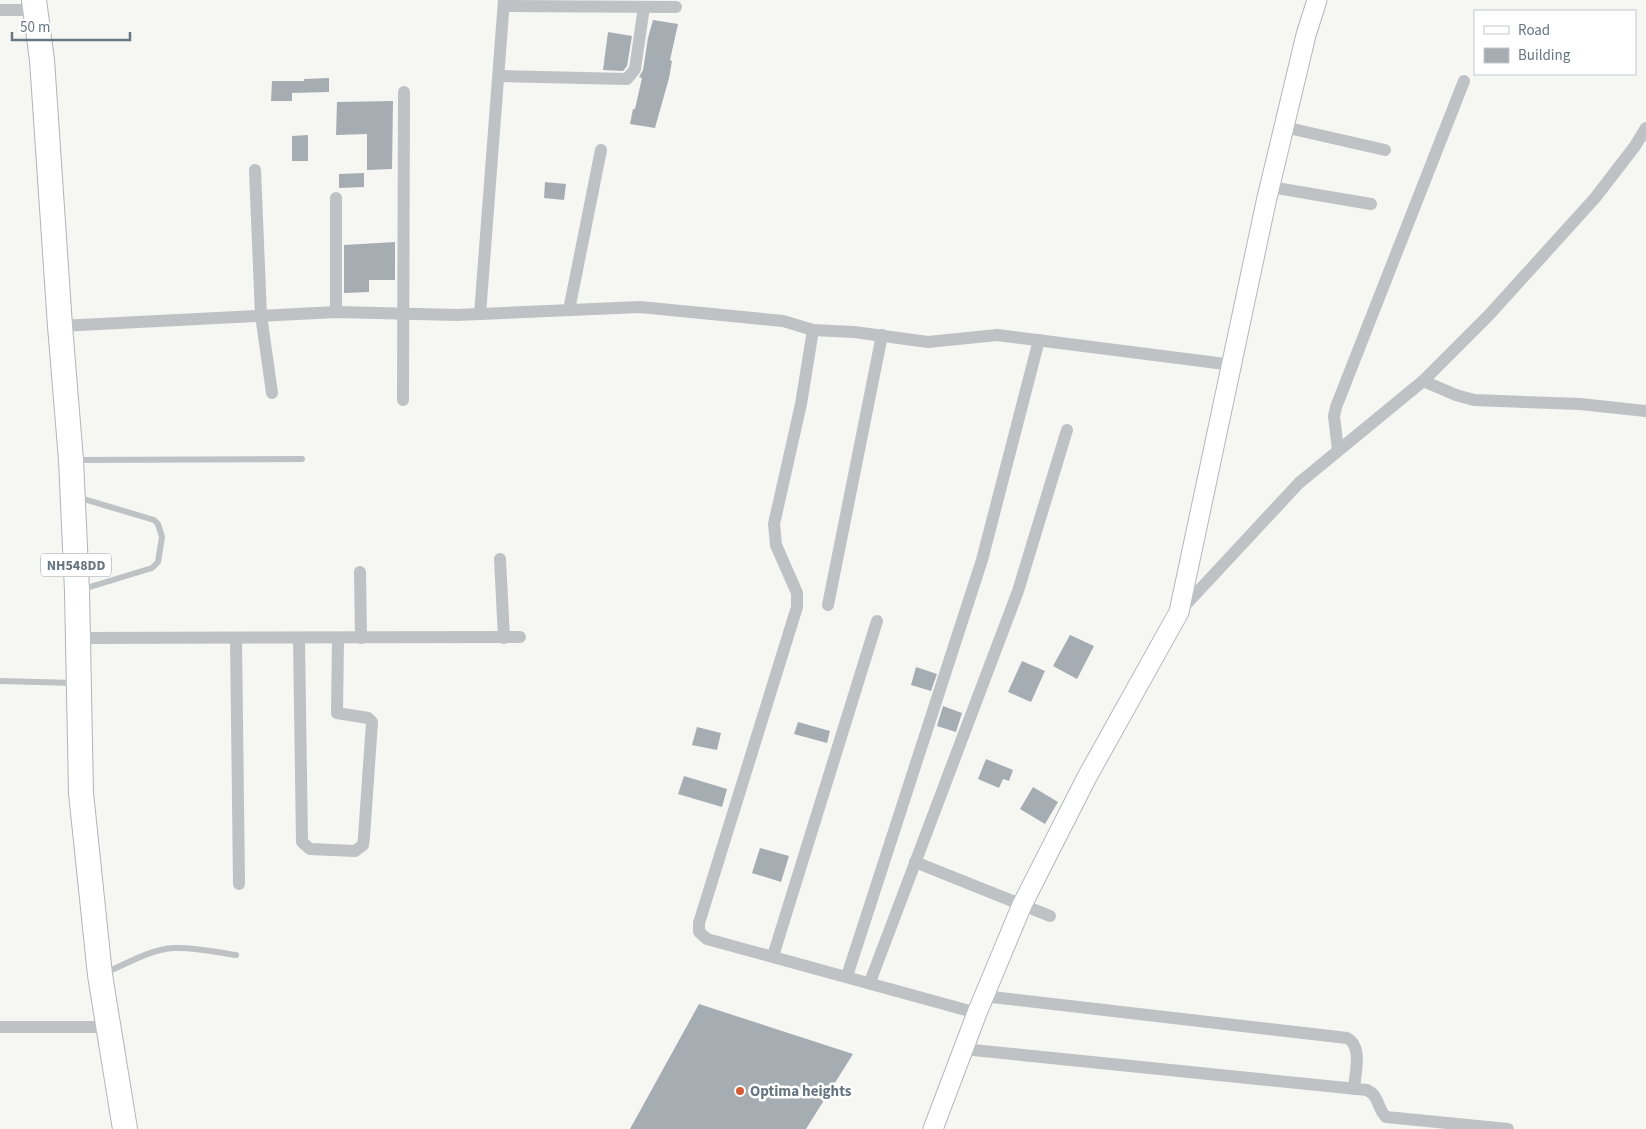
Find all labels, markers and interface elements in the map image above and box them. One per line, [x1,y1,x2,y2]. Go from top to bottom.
scale bar [12,10,130,42]
legend [1474,10,1636,75]
text: 50 m [20,17,50,38]
text: Road [1518,20,1550,41]
text: Building [1518,45,1571,66]
road number: NH548DD [41,554,111,576]
place label: Optima heights [750,1081,852,1102]
marker: Optima heights [734,1085,746,1097]

